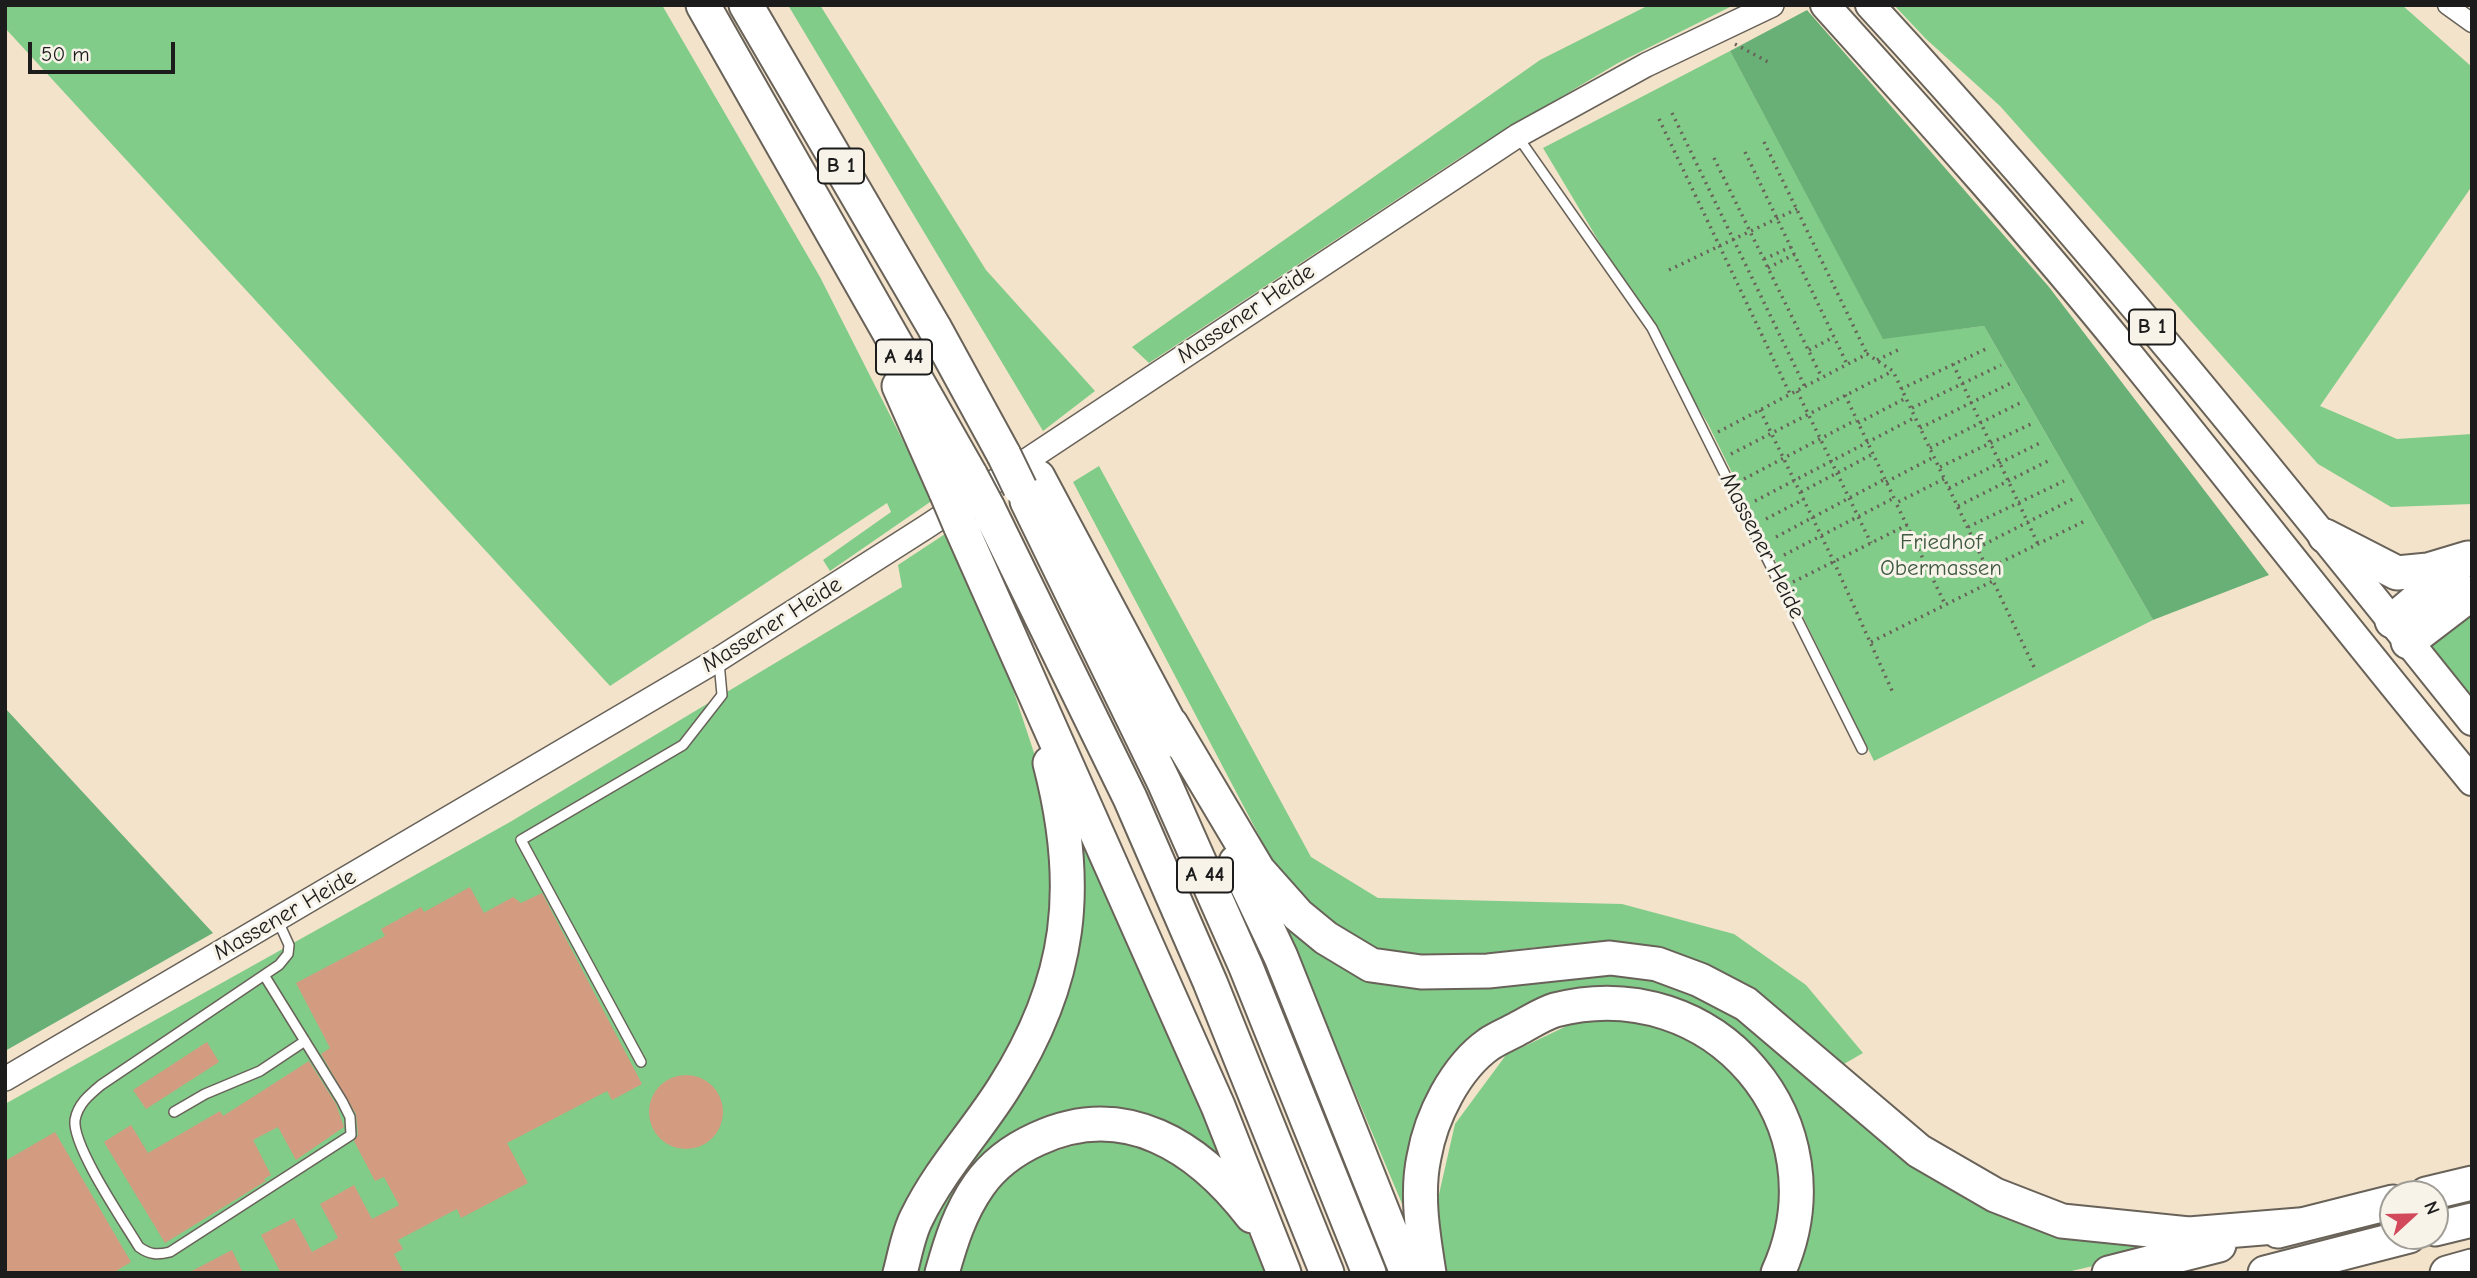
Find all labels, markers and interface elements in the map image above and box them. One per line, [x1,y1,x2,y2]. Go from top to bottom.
scale bar [32,28,178,72]
text: 50 m [41,42,90,66]
road number: B 1 [818,148,864,184]
street label: Massener Heide [1172,258,1320,370]
road number: B 1 [2129,310,2175,344]
road number: A 44 [876,340,932,374]
street label: Massener Heide [1713,469,1811,623]
park label: Friedhof Obermassen [1880,528,2002,582]
street label: Massener Heide [697,571,847,679]
road number: A 44 [1177,858,1233,892]
street label: Massener Heide [209,863,361,967]
north arrow [2379,1180,2449,1250]
text: N [2419,1198,2444,1218]

